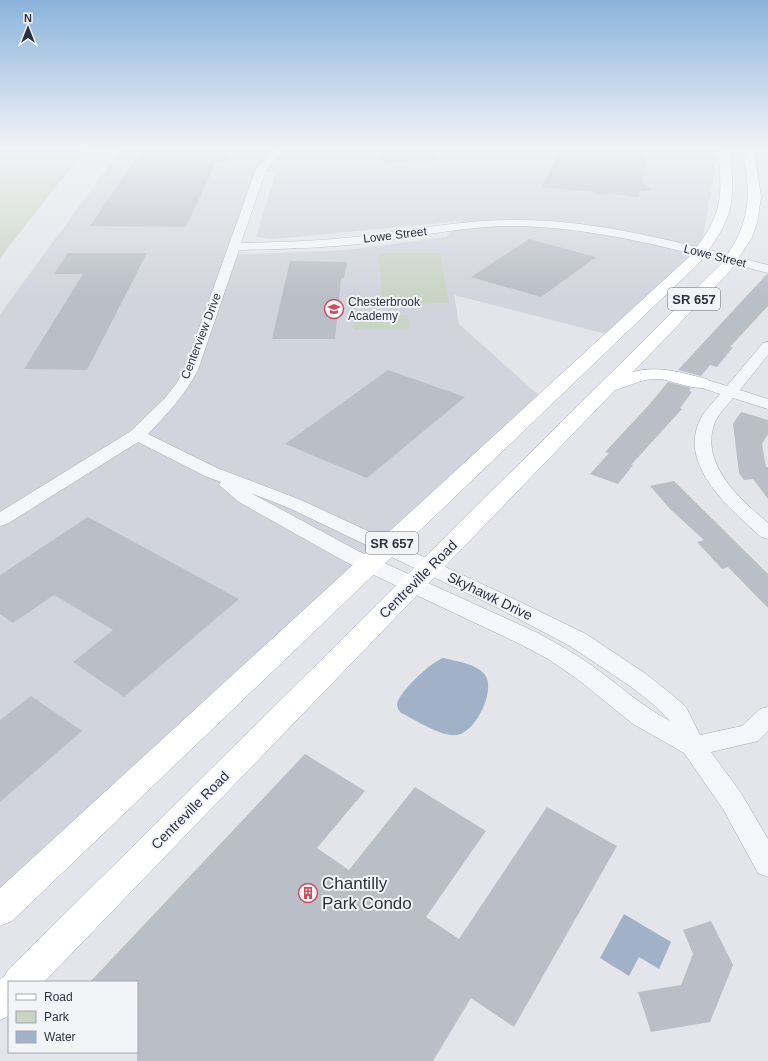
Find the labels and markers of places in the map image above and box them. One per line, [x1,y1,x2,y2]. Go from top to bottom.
place label: Chesterbrook Academy [348,295,421,323]
school or university icon: Chesterbrook Academy [323,298,345,320]
place label: Chantilly Park Condo [322,874,412,913]
building icon: Chantilly Park Condo [297,882,319,904]

